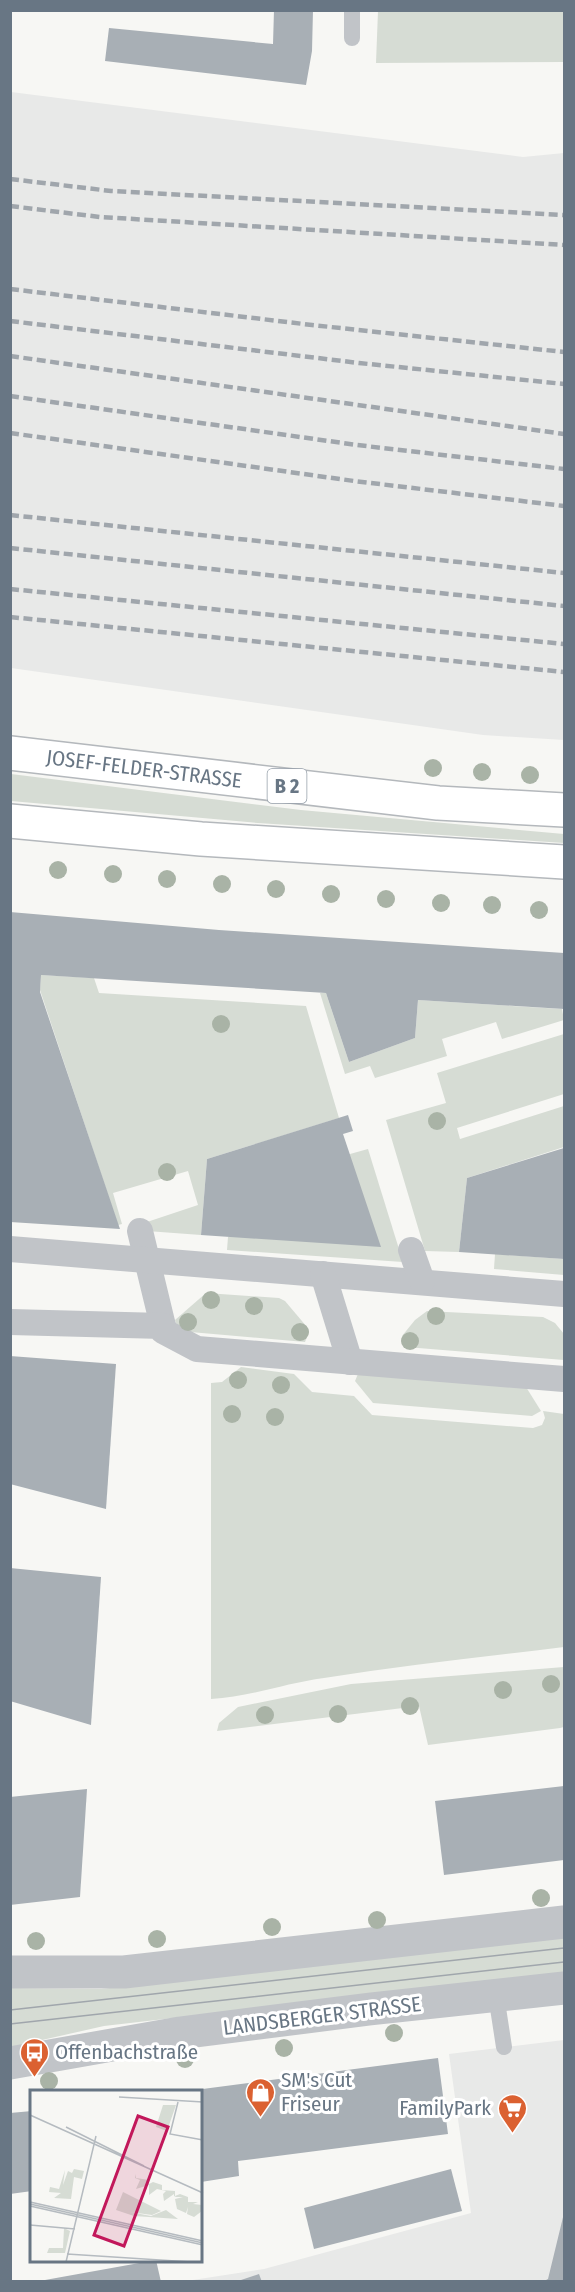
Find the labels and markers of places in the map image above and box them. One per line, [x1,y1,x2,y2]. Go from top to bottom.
bus stop icon: Offenbachstraße [18,2036,50,2078]
place label: Offenbachstraße [55,2039,198,2065]
place label: SM's Cut Friseur [281,2067,352,2117]
shop icon: SM's Cut Friseur [244,2076,276,2118]
supermarket icon: FamilyPark [496,2092,528,2134]
place label: FamilyPark [399,2095,491,2121]

